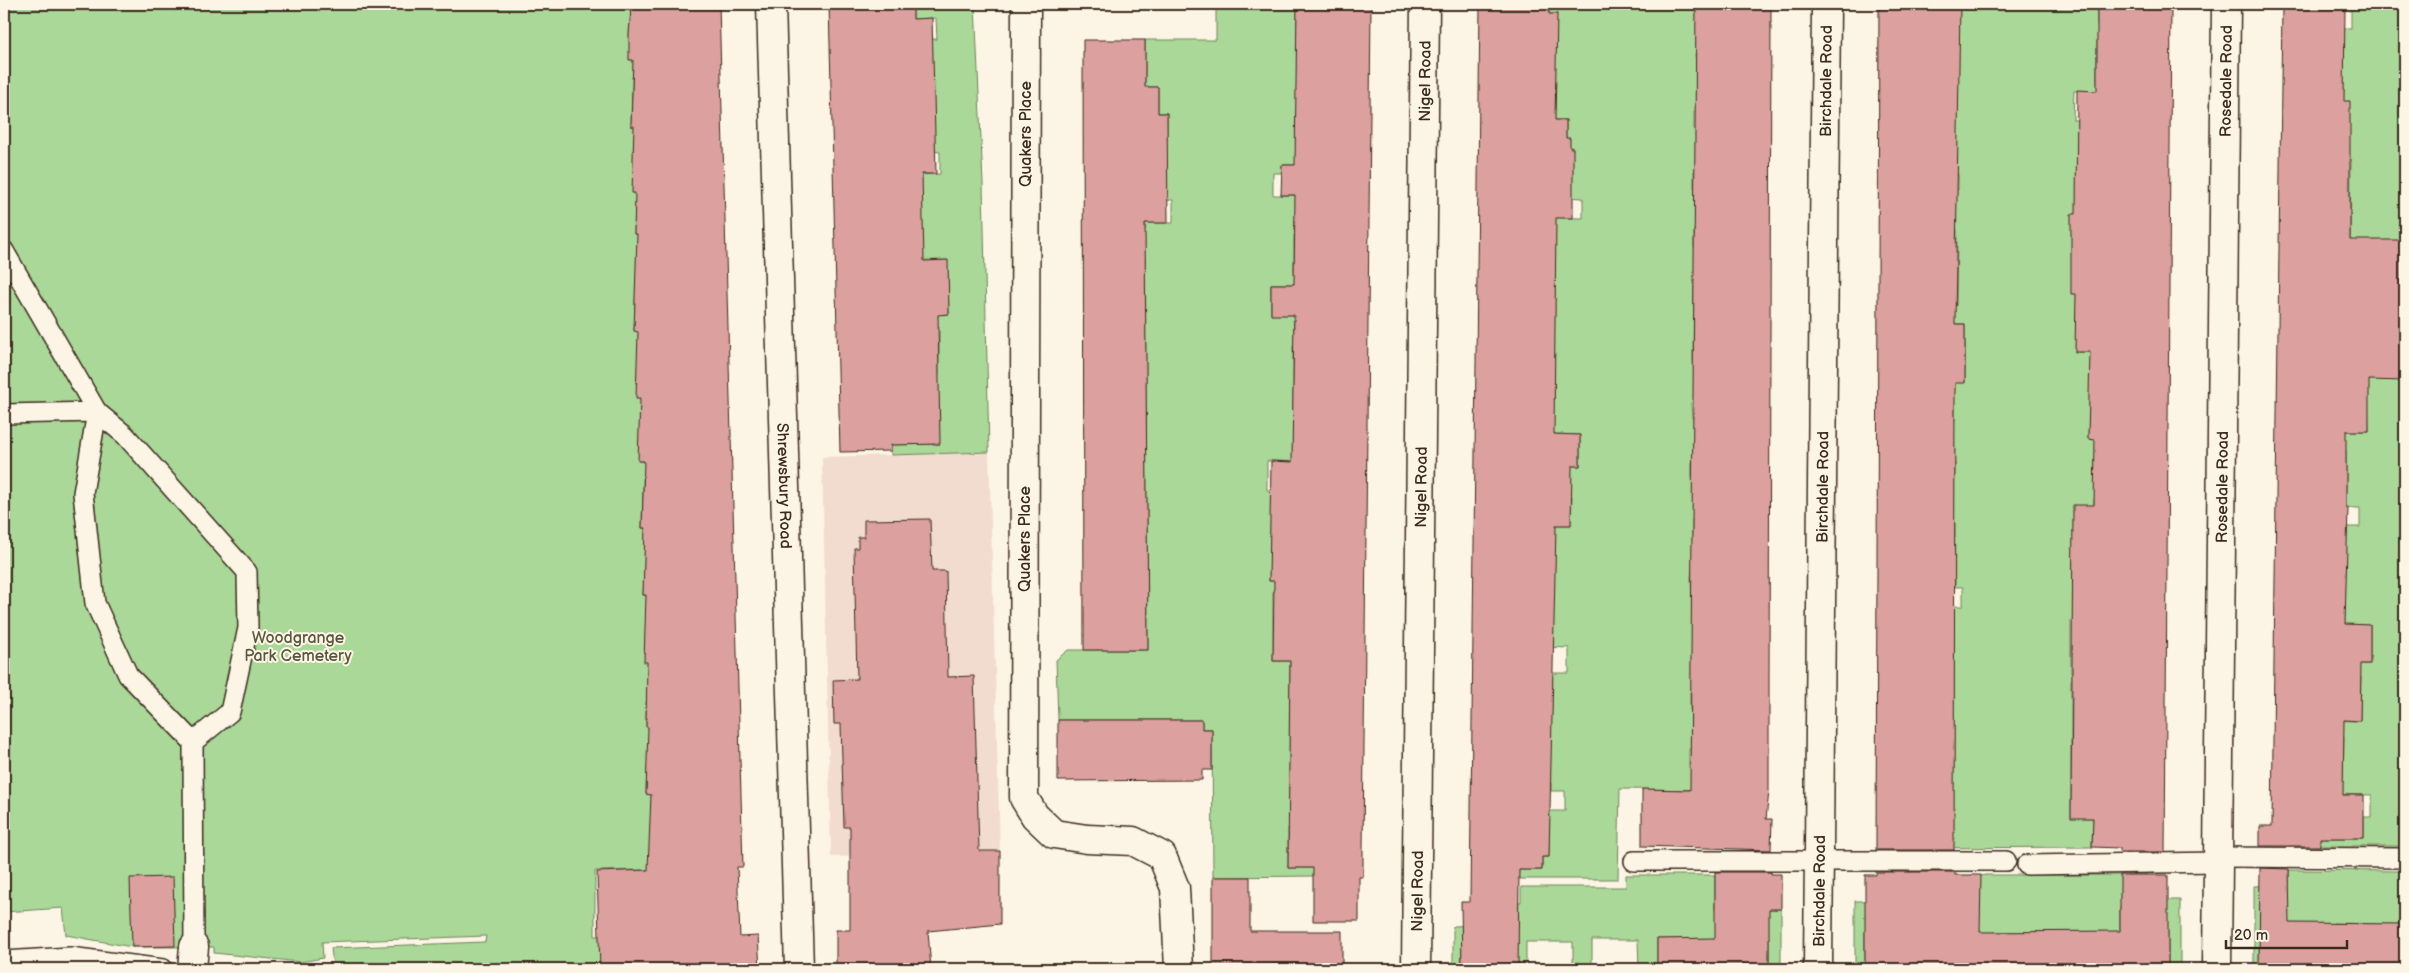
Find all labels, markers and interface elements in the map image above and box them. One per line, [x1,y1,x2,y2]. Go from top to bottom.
street label: Birchdale Road [1817,25,1837,137]
street label: Rosedale Road [2217,25,2237,137]
street label: Nigel Road [1416,40,1436,122]
street label: Quakers Place [1017,80,1036,187]
street label: Shrewsbury Road [772,423,795,549]
street label: Birchdale Road [1814,431,1833,543]
street label: Rosedale Road [2213,431,2233,543]
street label: Nigel Road [1412,446,1432,528]
street label: Quakers Place [1016,485,1035,592]
park label: Woodgrange Park Cemetery [244,629,353,666]
street label: Birchdale Road [1810,835,1830,947]
street label: Nigel Road [1408,850,1428,932]
scale bar [2226,918,2348,950]
text: 20 m [2234,926,2268,945]

